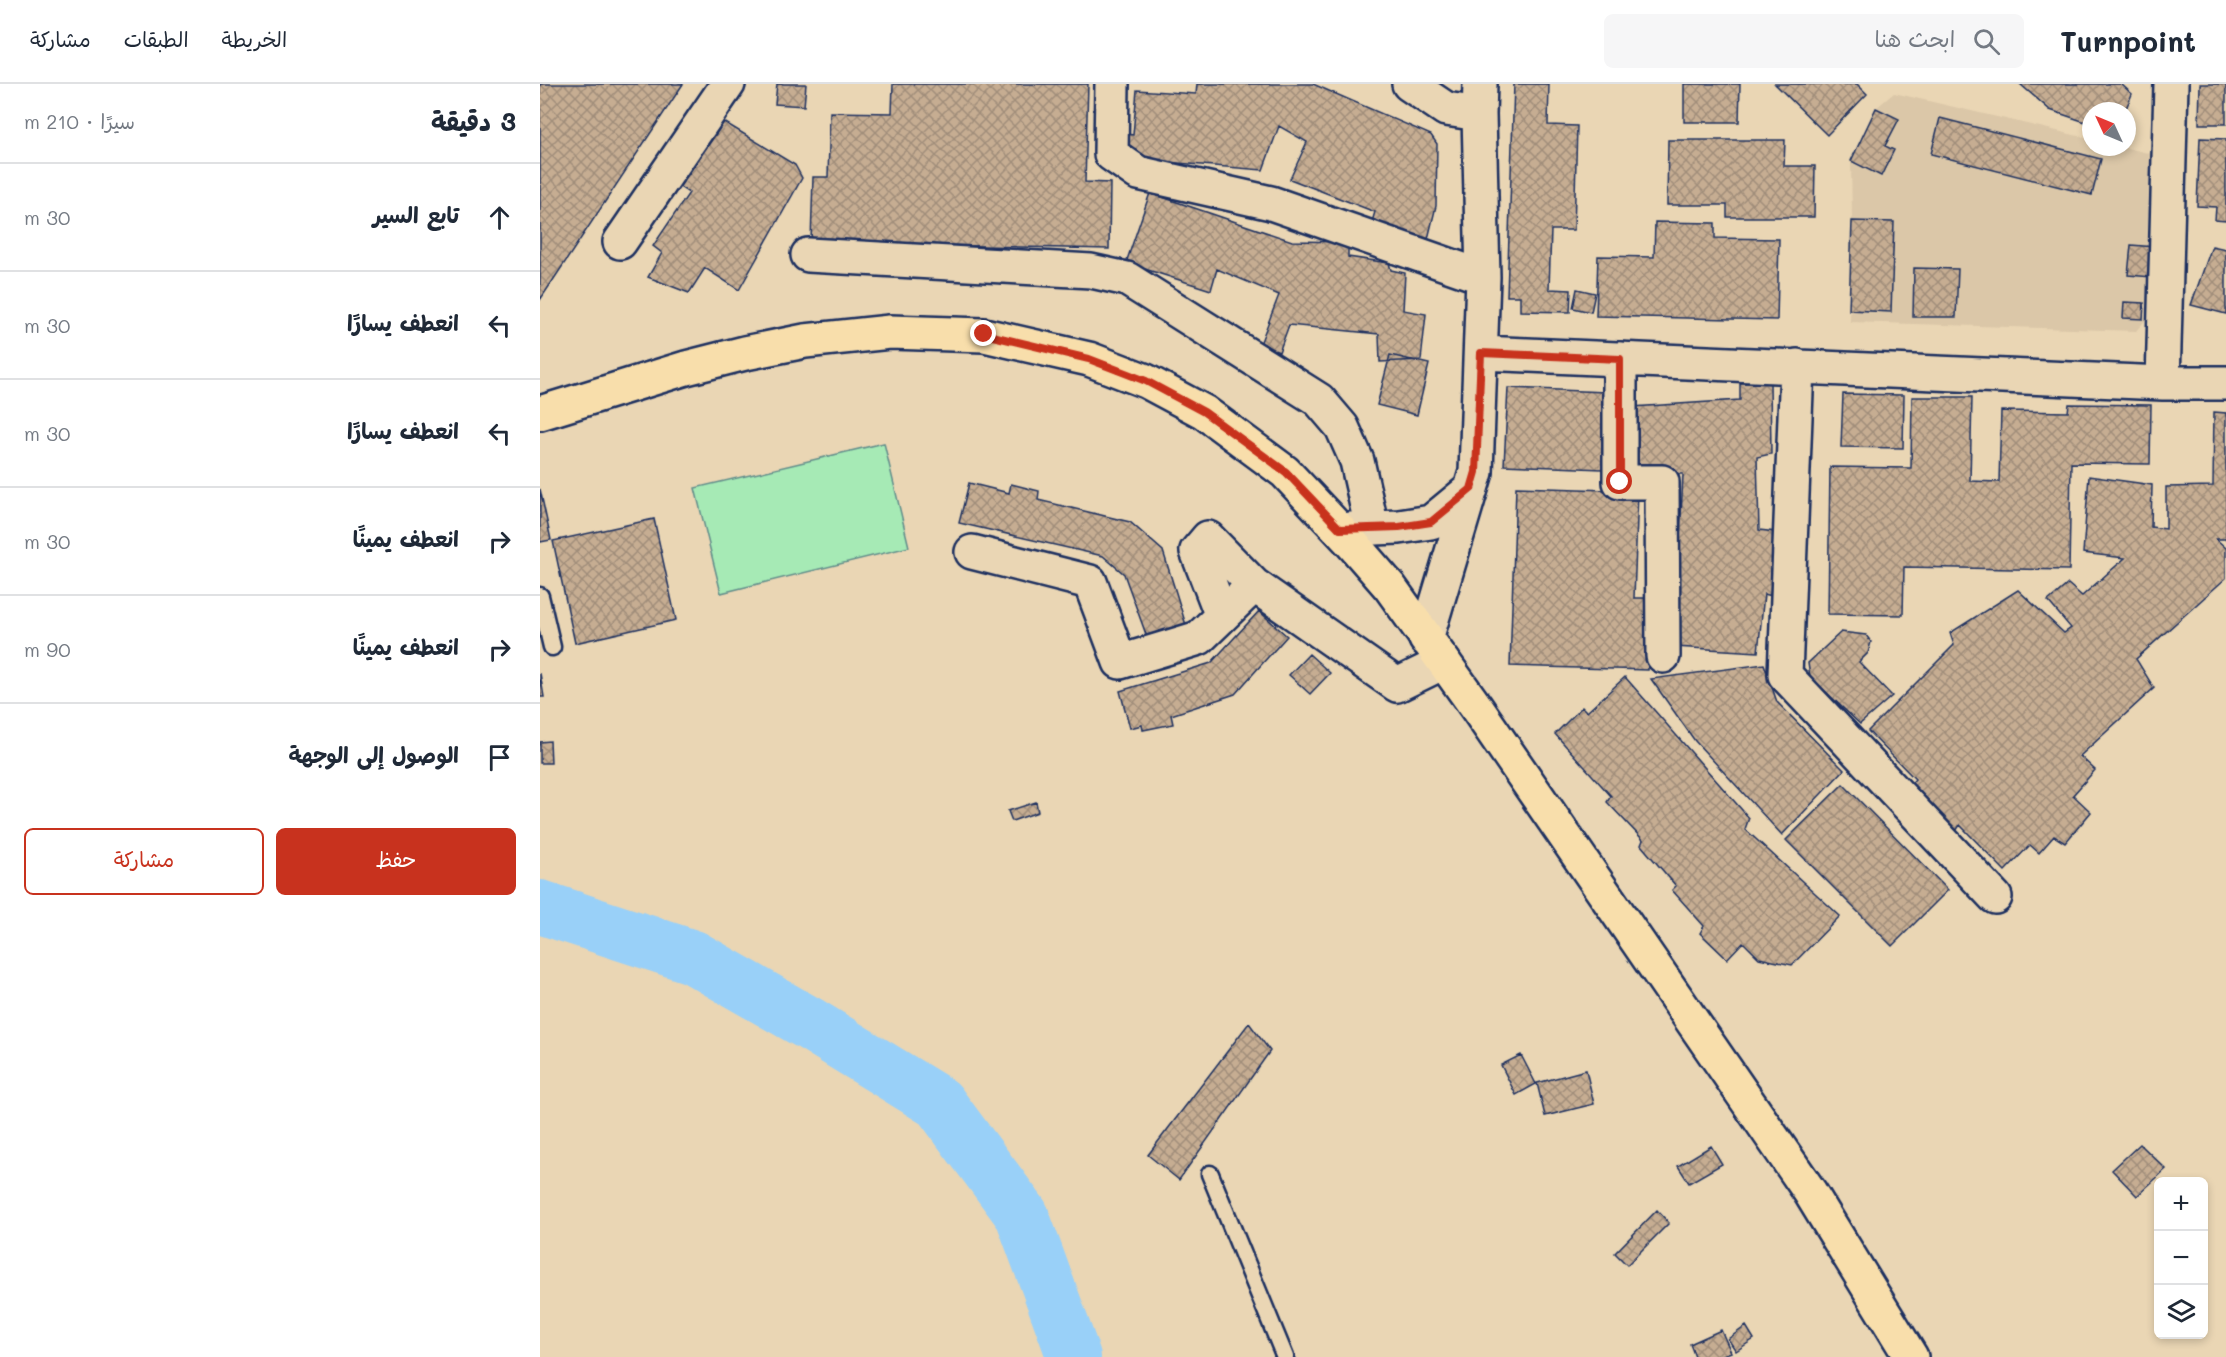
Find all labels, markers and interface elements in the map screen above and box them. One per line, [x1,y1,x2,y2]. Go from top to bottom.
search box [1604,14,2024,68]
text: Turnpoint [2060,23,2196,59]
text: ابحث هنا [1875,24,1955,53]
text: مشاركة [30,25,91,52]
text: الطبقات [124,25,189,52]
text: الخريطة [222,25,287,52]
icon: search [1970,25,2003,58]
north arrow [2082,102,2136,156]
text: 3 دقيقة [431,104,516,138]
text: سيرًا · 210 m [24,108,135,134]
text: تابع السير [373,200,459,229]
icon: ahead [483,201,516,234]
text: 30 m [24,204,70,230]
text: انعطف يسارًا [347,308,459,337]
icon: left [483,309,516,342]
text: 30 m [24,312,70,338]
route end [970,320,996,346]
text: انعطف يسارًا [347,416,459,445]
icon: left [483,417,516,450]
text: 30 m [24,420,70,446]
route start [1606,468,1632,494]
text: انعطف يمينًا [353,524,459,553]
icon: right [483,525,516,558]
text: 30 m [24,528,70,554]
text: انعطف يمينًا [353,632,459,661]
icon: right [483,633,516,666]
text: 90 m [24,636,71,662]
text: الوصول إلى الوجهة [288,740,459,769]
icon: arrive [483,741,516,774]
button: مشاركة [24,828,264,895]
button: حفظ [276,828,516,895]
map controls [2154,1177,2208,1339]
button: + [2154,1177,2208,1231]
button: − [2154,1231,2208,1285]
button: layers [2154,1285,2208,1339]

